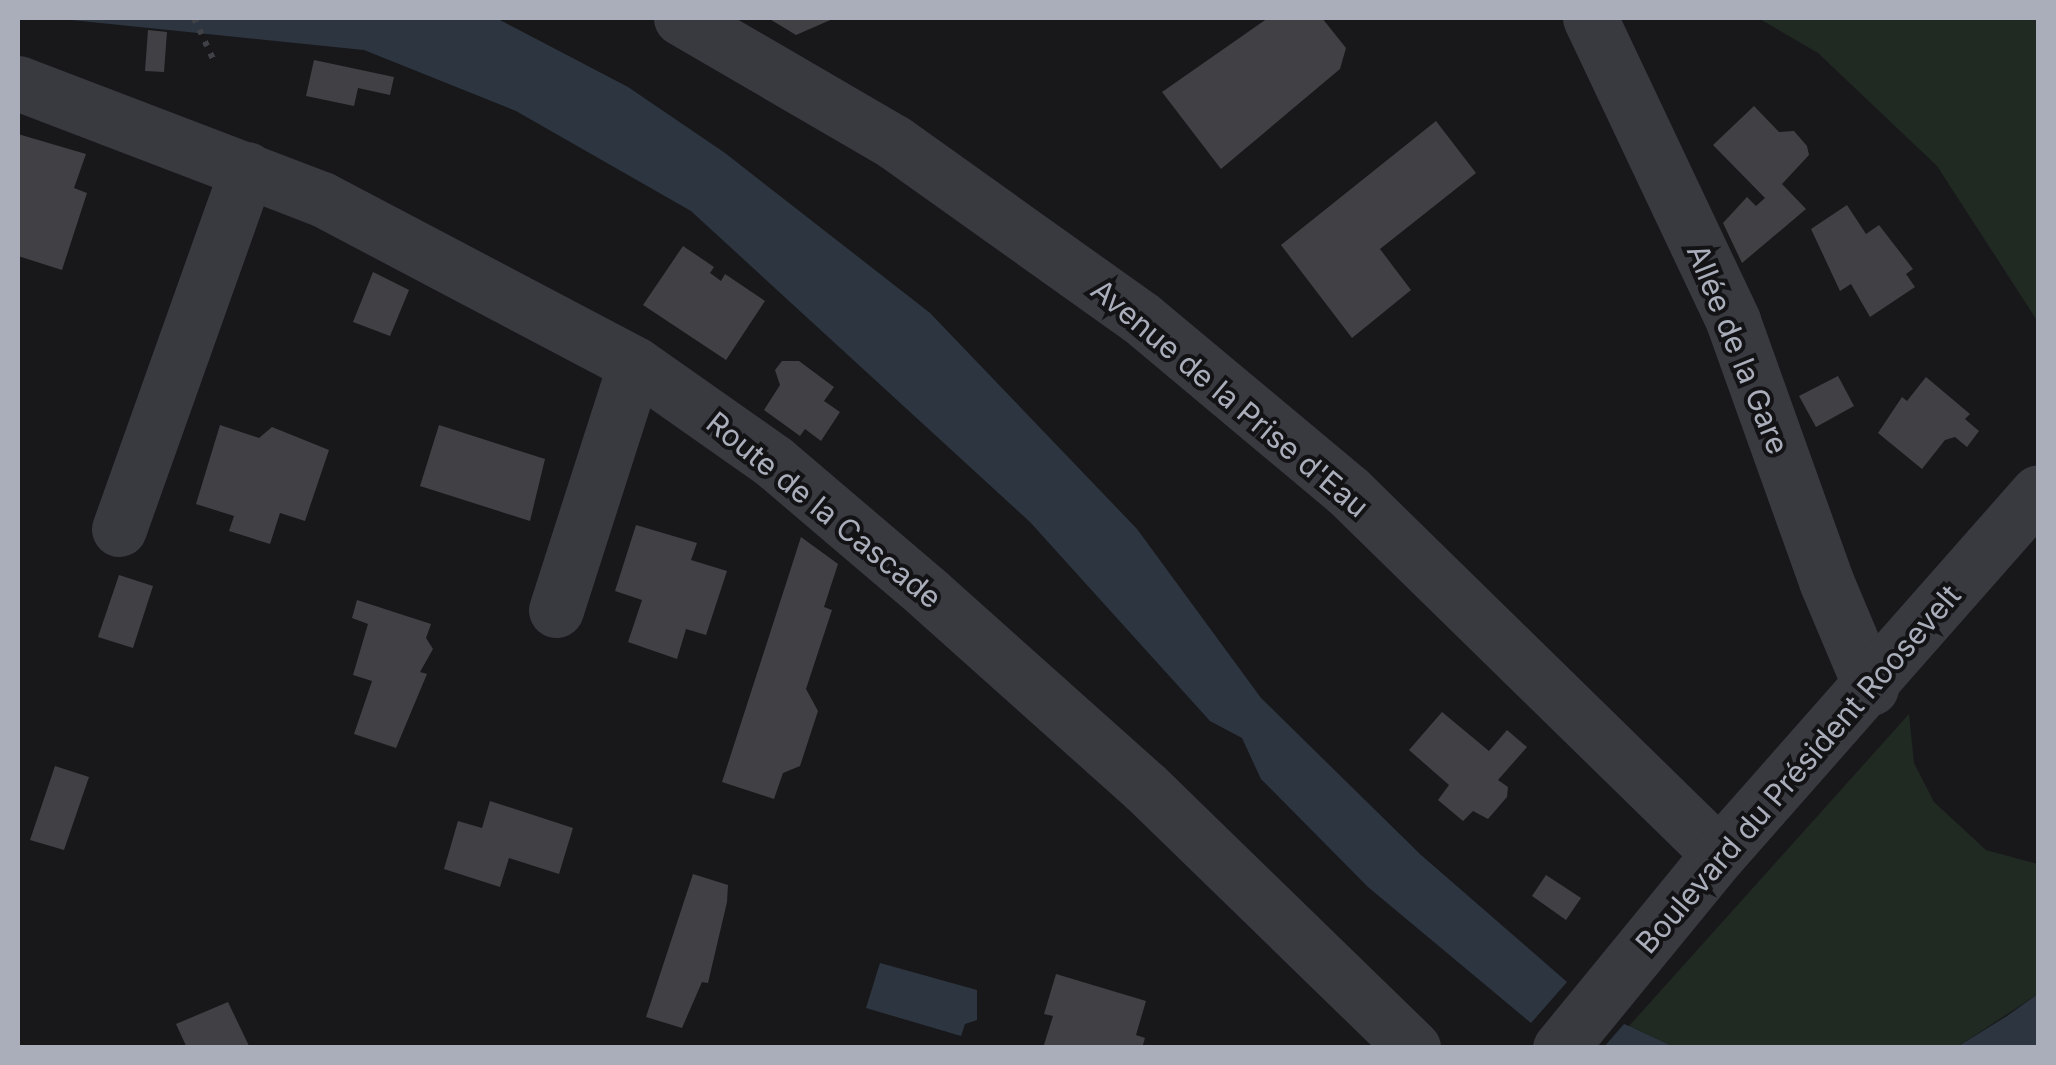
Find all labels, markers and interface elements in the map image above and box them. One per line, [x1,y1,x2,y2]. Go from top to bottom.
street label: Allée de la Gare [1680,239,1796,459]
street label: Avenue de la Prise d'Eau [1084,272,1376,524]
street label: Route de la Cascade [699,404,949,616]
street label: Boulevard du Président Roosevelt [1628,577,1968,961]

